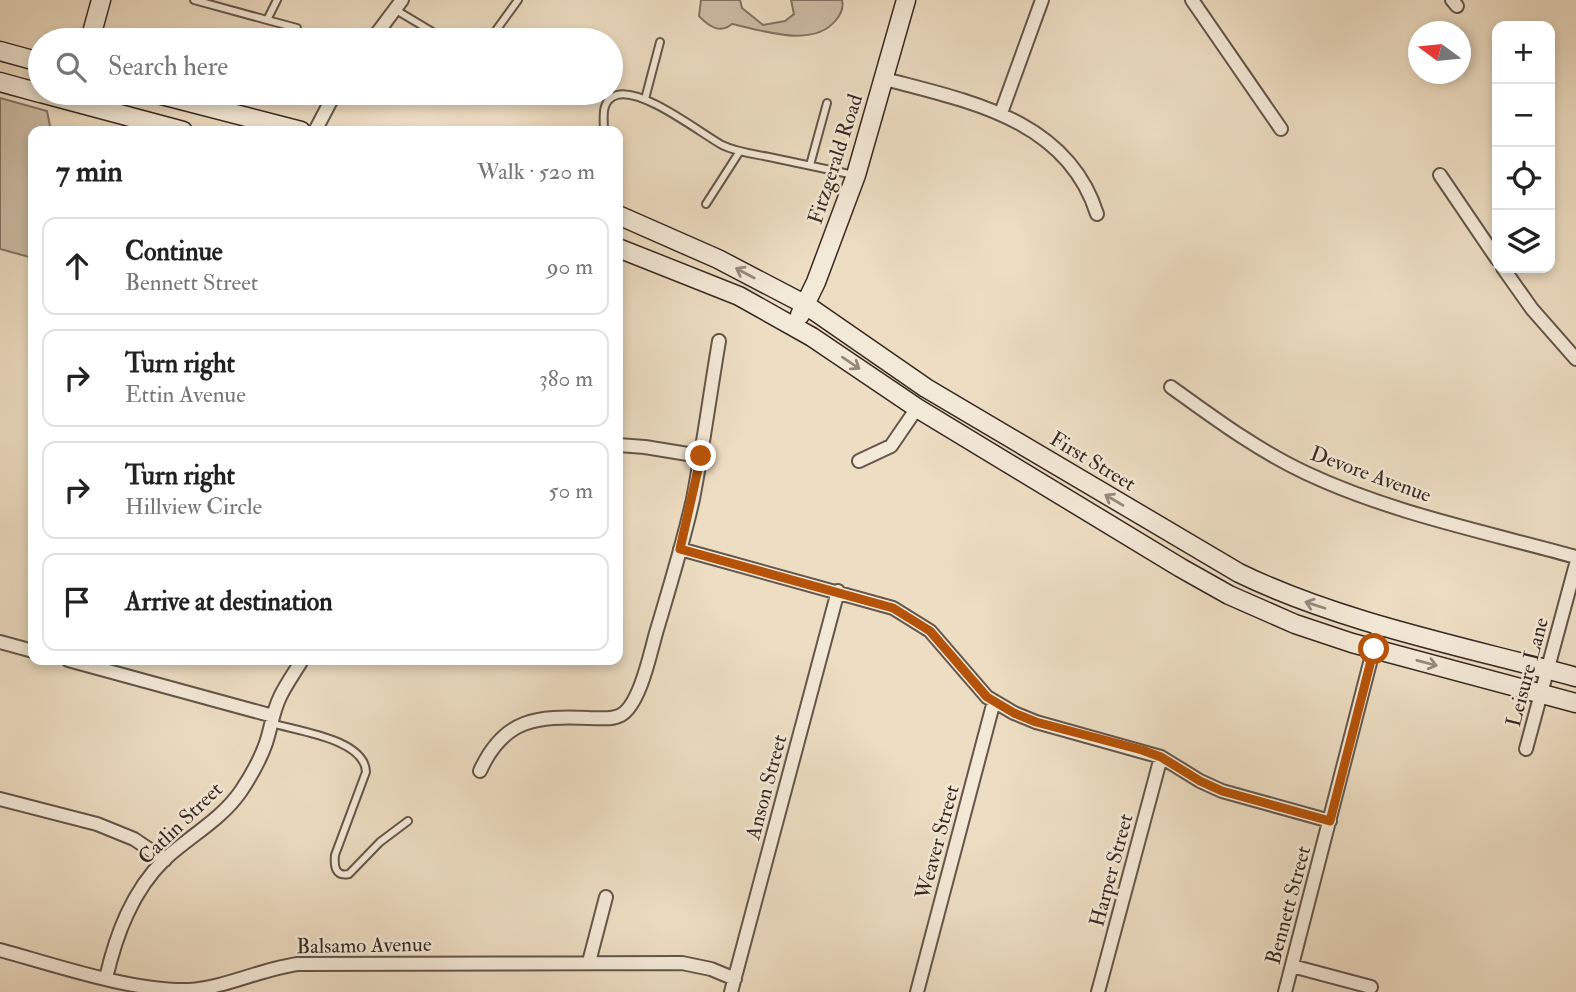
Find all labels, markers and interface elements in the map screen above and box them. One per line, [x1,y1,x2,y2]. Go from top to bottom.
north arrow [1408,21,1471,84]
map controls [1492,21,1555,273]
button: + [1492,21,1555,84]
search box [28,28,623,105]
icon: search [52,48,90,86]
text: Search here [108,51,228,83]
button: − [1492,84,1555,147]
street label: Fitzgerald Road [802,90,869,228]
button: locate [1492,147,1555,210]
text: 7 min [56,153,123,190]
text: Walk · 520 m [477,157,595,186]
button: layers [1492,210,1555,273]
text: Continue [125,236,223,268]
icon: ahead [58,247,96,285]
text: 90 m [547,252,593,281]
one-way arrow [735,266,756,280]
text: Bennett Street [125,268,258,297]
text: Turn right [125,348,235,380]
one-way arrow [840,356,860,370]
icon: right [58,359,96,397]
text: 380 m [539,364,593,393]
text: Ettin Avenue [125,380,246,409]
street label: First Street [1045,425,1141,498]
route end [685,440,716,471]
street label: Devore Avenue [1307,440,1435,509]
text: Turn right [125,460,235,492]
icon: right [58,471,96,509]
text: 50 m [549,476,593,505]
text: Hillview Circle [125,492,262,521]
one-way arrow [1104,492,1124,506]
icon: arrive [58,583,96,621]
text: Arrive at destination [125,586,333,618]
one-way arrow [1304,597,1326,610]
street label: Leisure Lane [1500,614,1555,730]
route start [1358,633,1389,664]
one-way arrow [1415,657,1437,670]
street label: Anson Street [739,732,793,843]
street label: Catlin Street [132,776,229,870]
street label: Weaver Street [909,782,966,903]
street label: Harper Street [1083,810,1140,930]
street label: Bennett Street [1260,843,1317,967]
street label: Balsamo Avenue [296,931,432,960]

